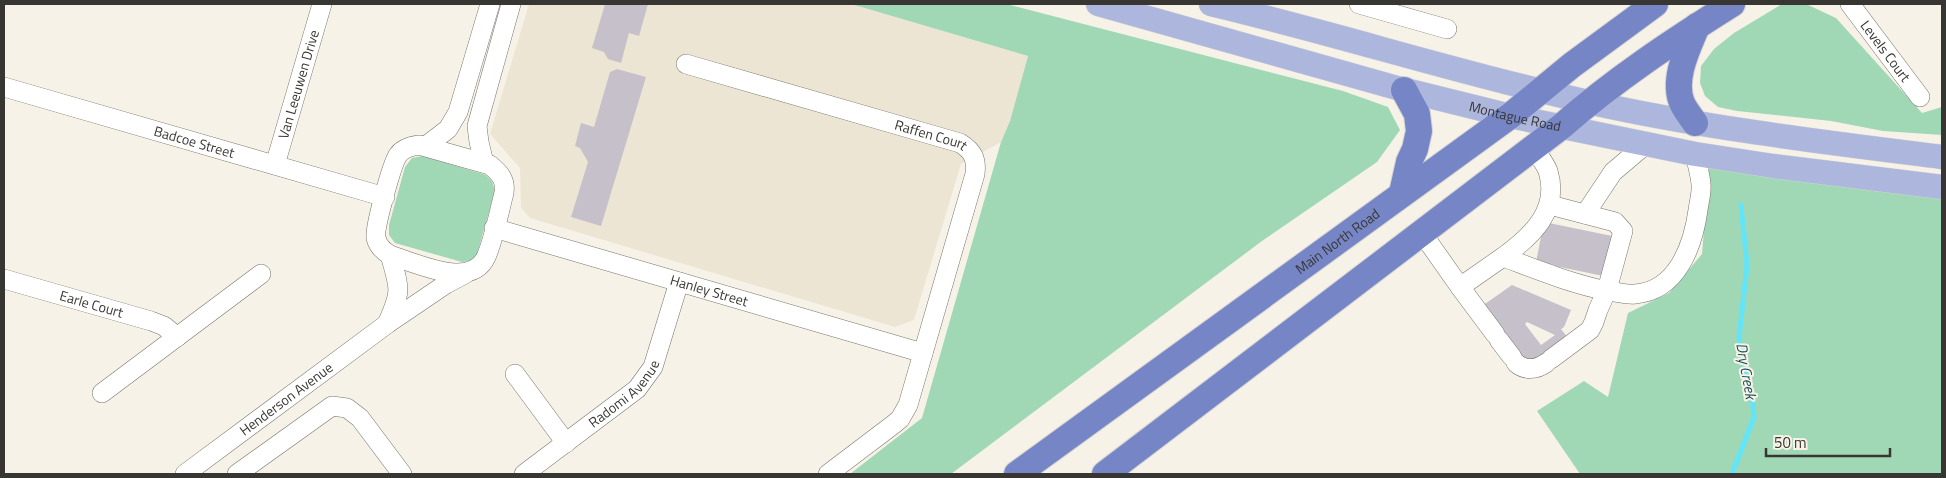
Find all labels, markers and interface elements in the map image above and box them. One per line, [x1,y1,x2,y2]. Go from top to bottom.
street label: Levels Court [1856,16,1916,86]
street label: Van Leeuwen Drive [272,27,324,141]
street label: Montague Road [1467,95,1563,136]
street label: Raffen Court [892,114,972,155]
street label: Badcoe Street [152,120,237,163]
street label: Main North Road [1290,203,1384,279]
street label: Hanley Street [668,269,751,312]
street label: Earle Court [57,284,126,323]
water label: Dry Creek [1730,341,1763,403]
street label: Henderson Avenue [235,357,337,440]
street label: Radomi Avenue [584,358,664,432]
scale bar [1766,426,1890,458]
text: 50 m [1774,431,1807,454]

